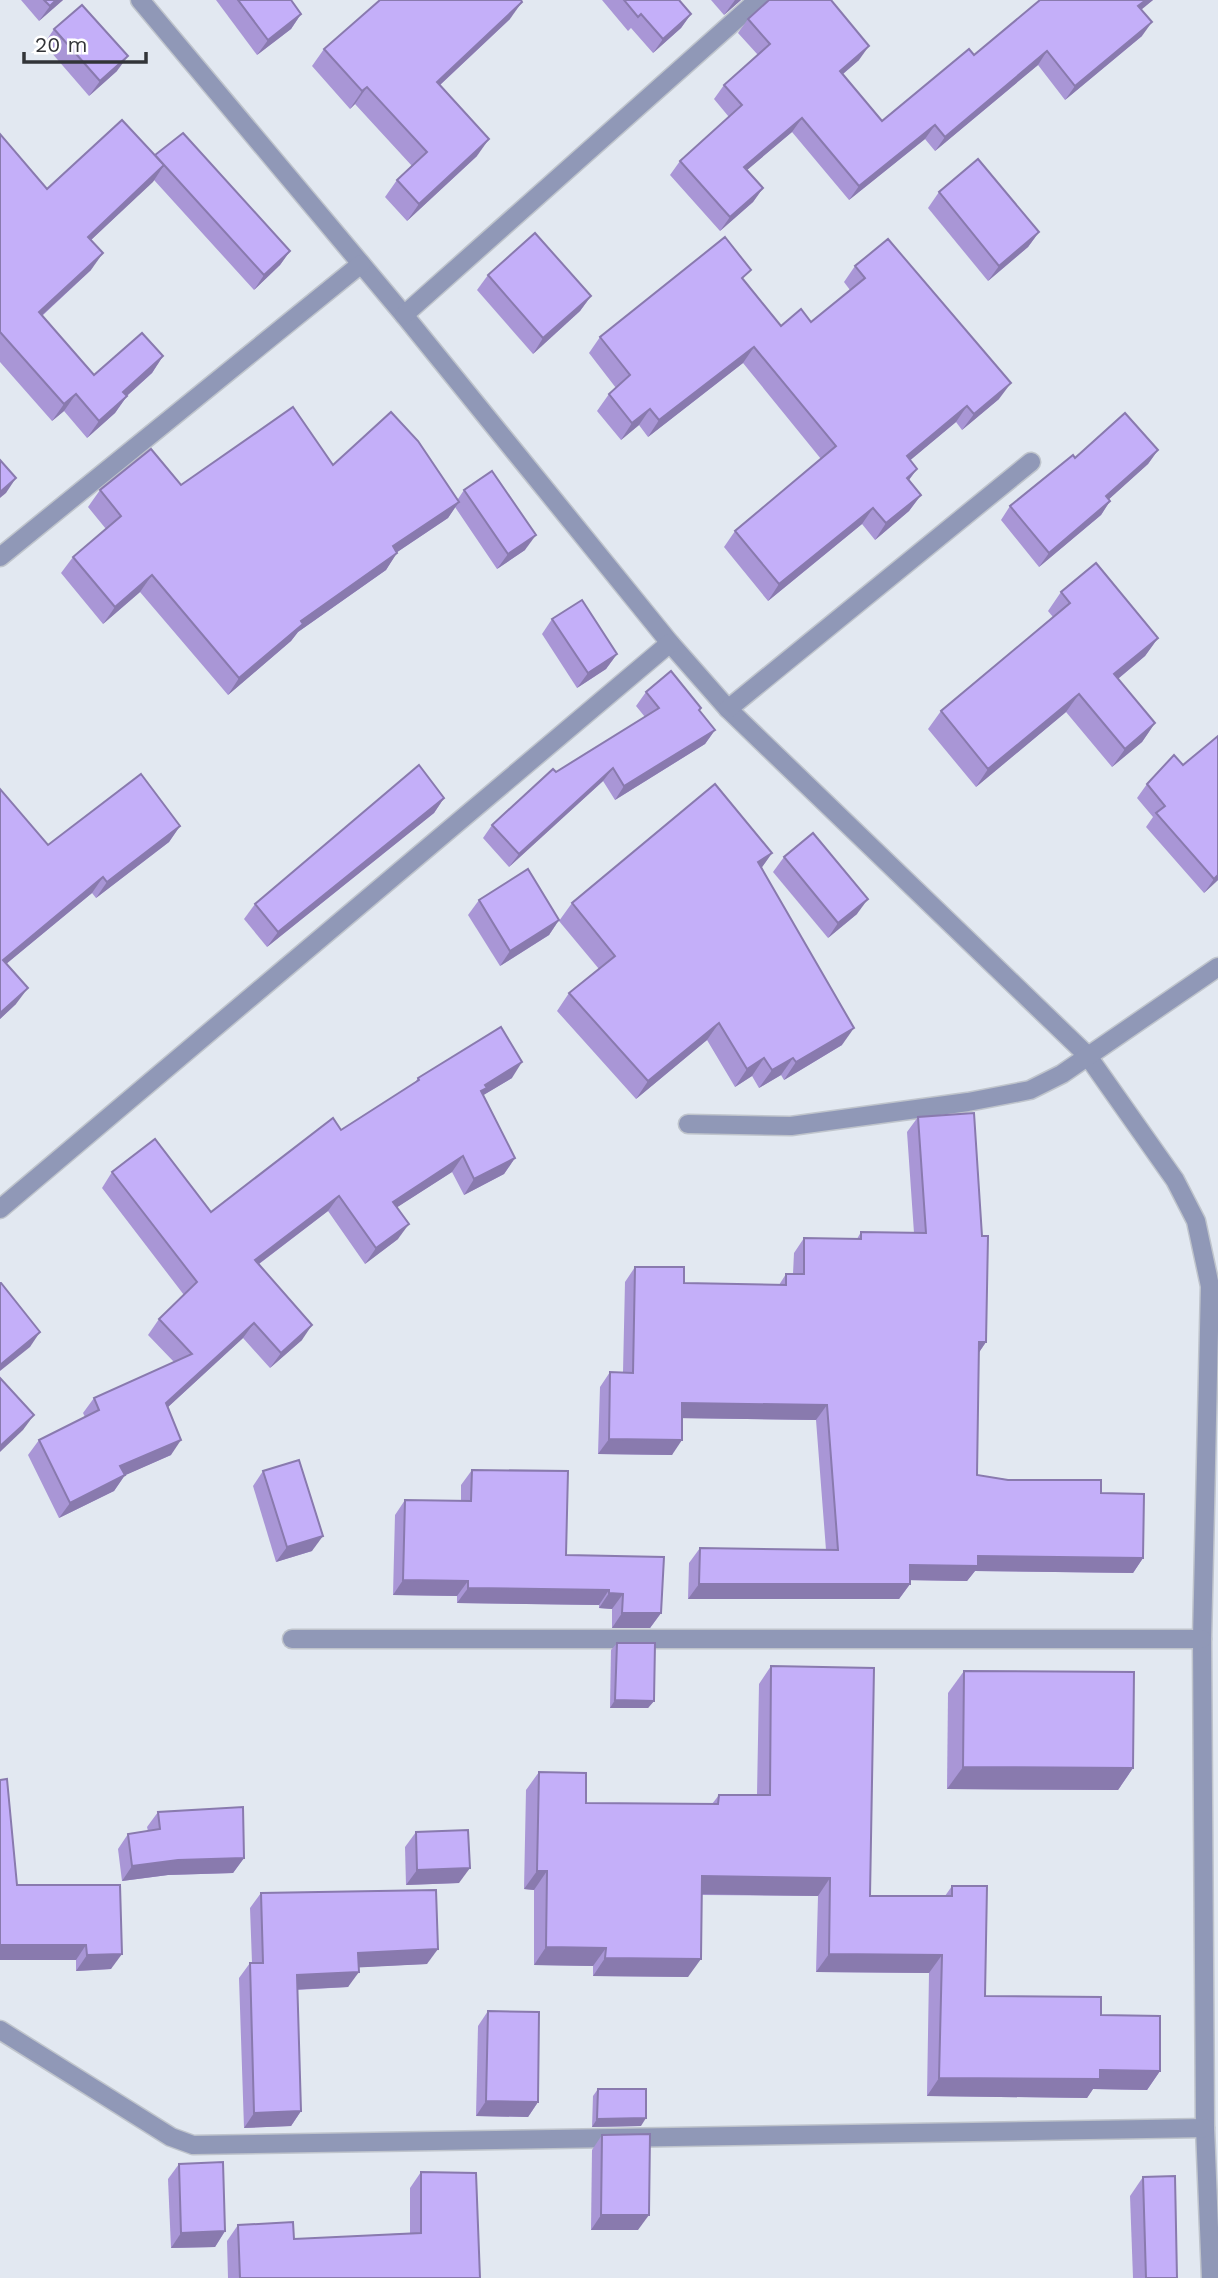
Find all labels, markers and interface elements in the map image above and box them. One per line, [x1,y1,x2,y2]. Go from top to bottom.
scale bar [24,21,147,65]
text: 20 m [35,32,87,57]

